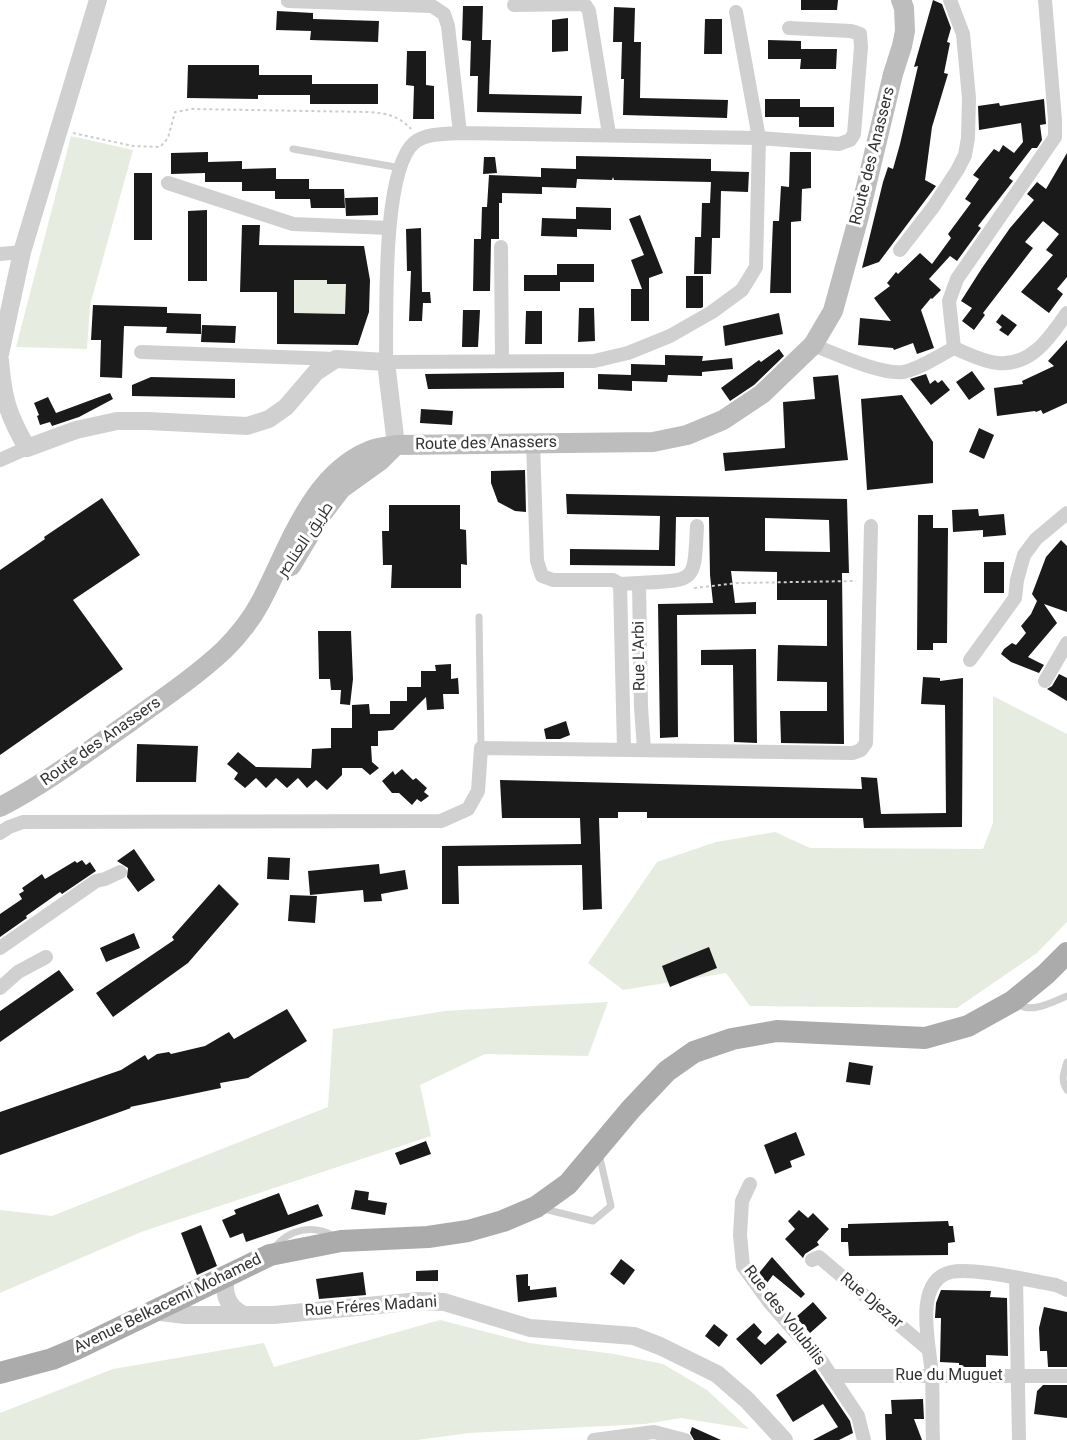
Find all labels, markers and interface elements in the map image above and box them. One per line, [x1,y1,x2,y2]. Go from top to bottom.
street label: Route des Anassers [847,85,899,227]
street label: Route des Anassers [415,433,557,455]
street label: طريق العناصر [274,499,338,581]
street label: Rue L'Arbi [630,621,650,691]
street label: Route des Anassers [37,693,165,791]
street label: Avenue Belkacemi Mohamed [71,1250,265,1358]
street label: Rue des Volubilis [739,1262,829,1370]
street label: Rue Djezar [836,1269,906,1333]
street label: Rue Fréres Madani [304,1293,438,1321]
street label: Rue du Muguet [895,1366,1003,1386]

